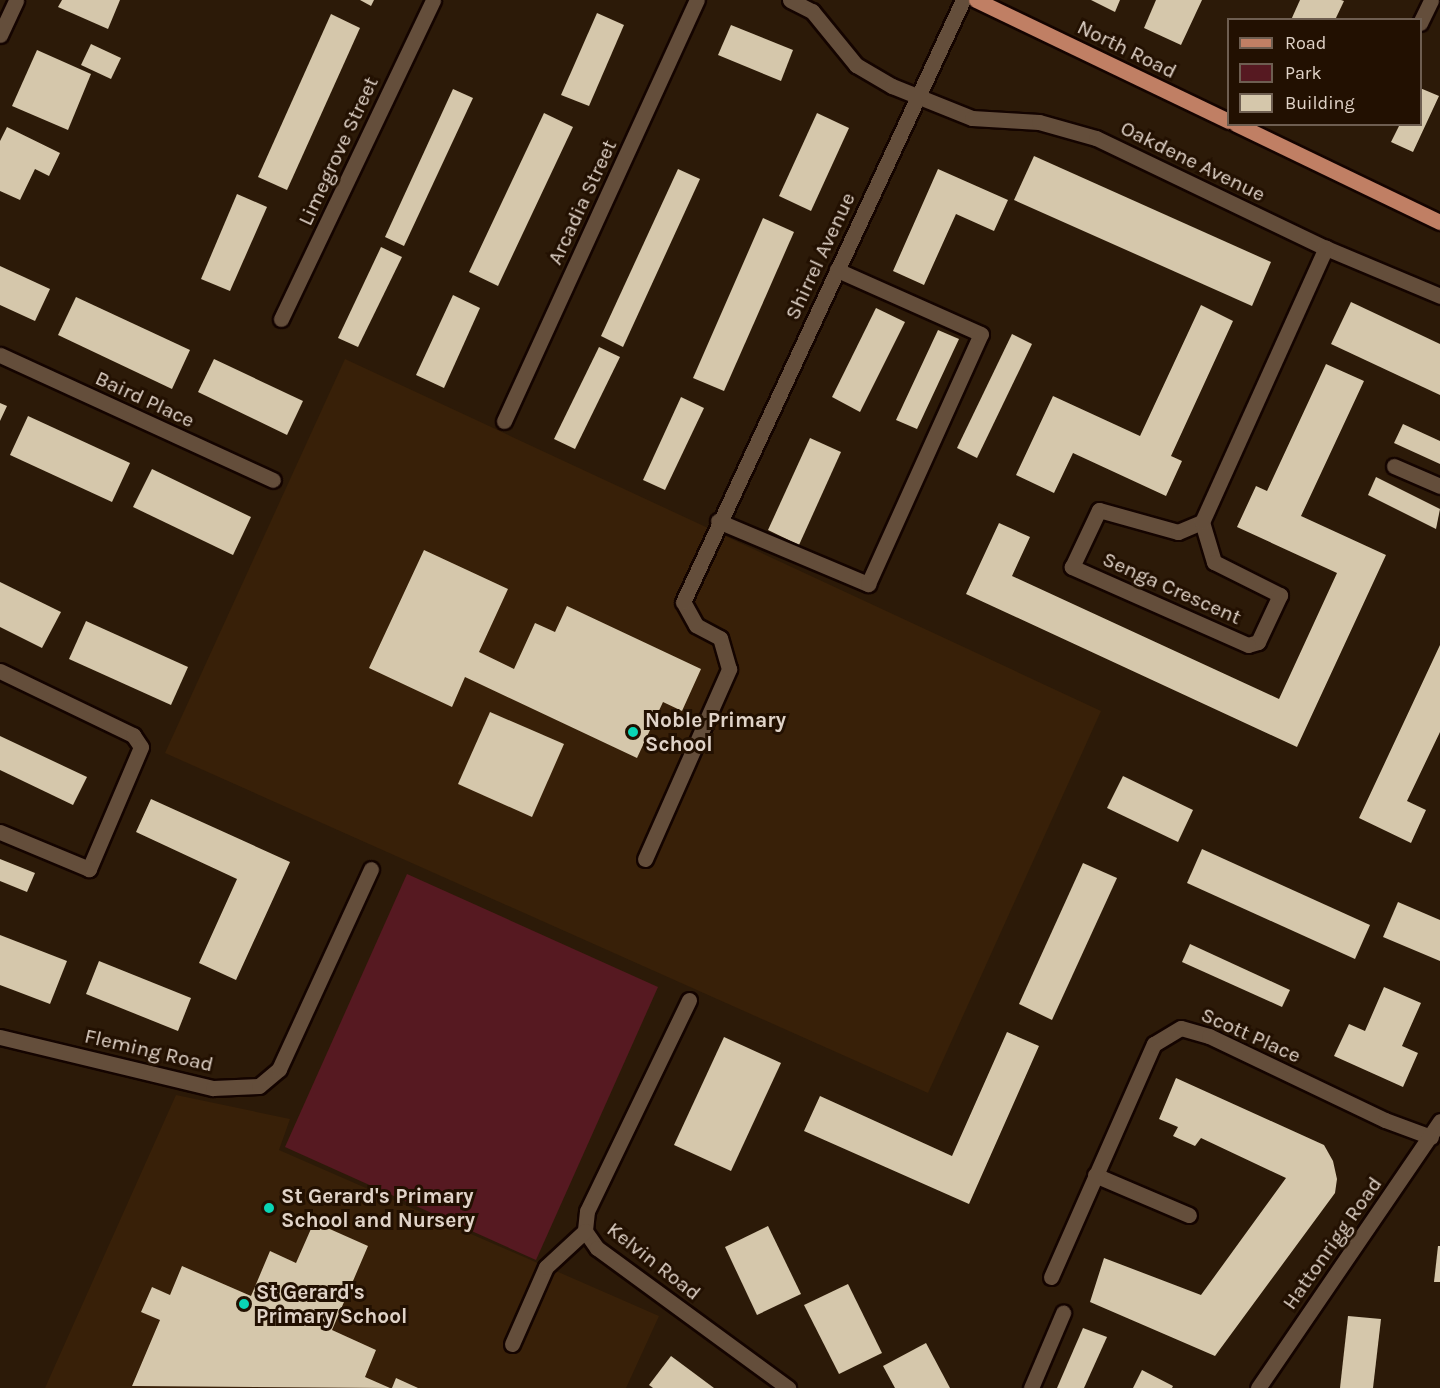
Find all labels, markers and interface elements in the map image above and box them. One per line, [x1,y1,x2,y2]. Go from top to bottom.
street label: North Road [1073,14,1181,84]
legend [1227,18,1422,126]
text: Road [1285,32,1326,54]
text: Park [1285,62,1322,84]
street label: Limegrove Street [292,73,384,229]
text: Building [1285,92,1355,114]
street label: Oakdene Avenue [1117,115,1269,207]
street label: Arcadia Street [542,136,622,268]
street label: Shirrel Avenue [780,188,860,324]
street label: Baird Place [91,365,199,433]
street label: Senga Crescent [1099,546,1245,630]
place label: Noble Primary School [645,707,786,757]
marker: Noble Primary School [626,725,640,739]
street label: Scott Place [1197,1002,1305,1068]
street label: Fleming Road [82,1023,216,1077]
street label: Hattonrigg Road [1277,1172,1387,1314]
place label: St Gerard's Primary School and Nursery [281,1183,475,1233]
marker: St Gerard's Primary School and Nursery [262,1201,276,1215]
street label: Kelvin Road [602,1217,706,1305]
place label: St Gerard's Primary School [256,1279,407,1329]
marker: St Gerard's Primary School [237,1297,251,1311]

